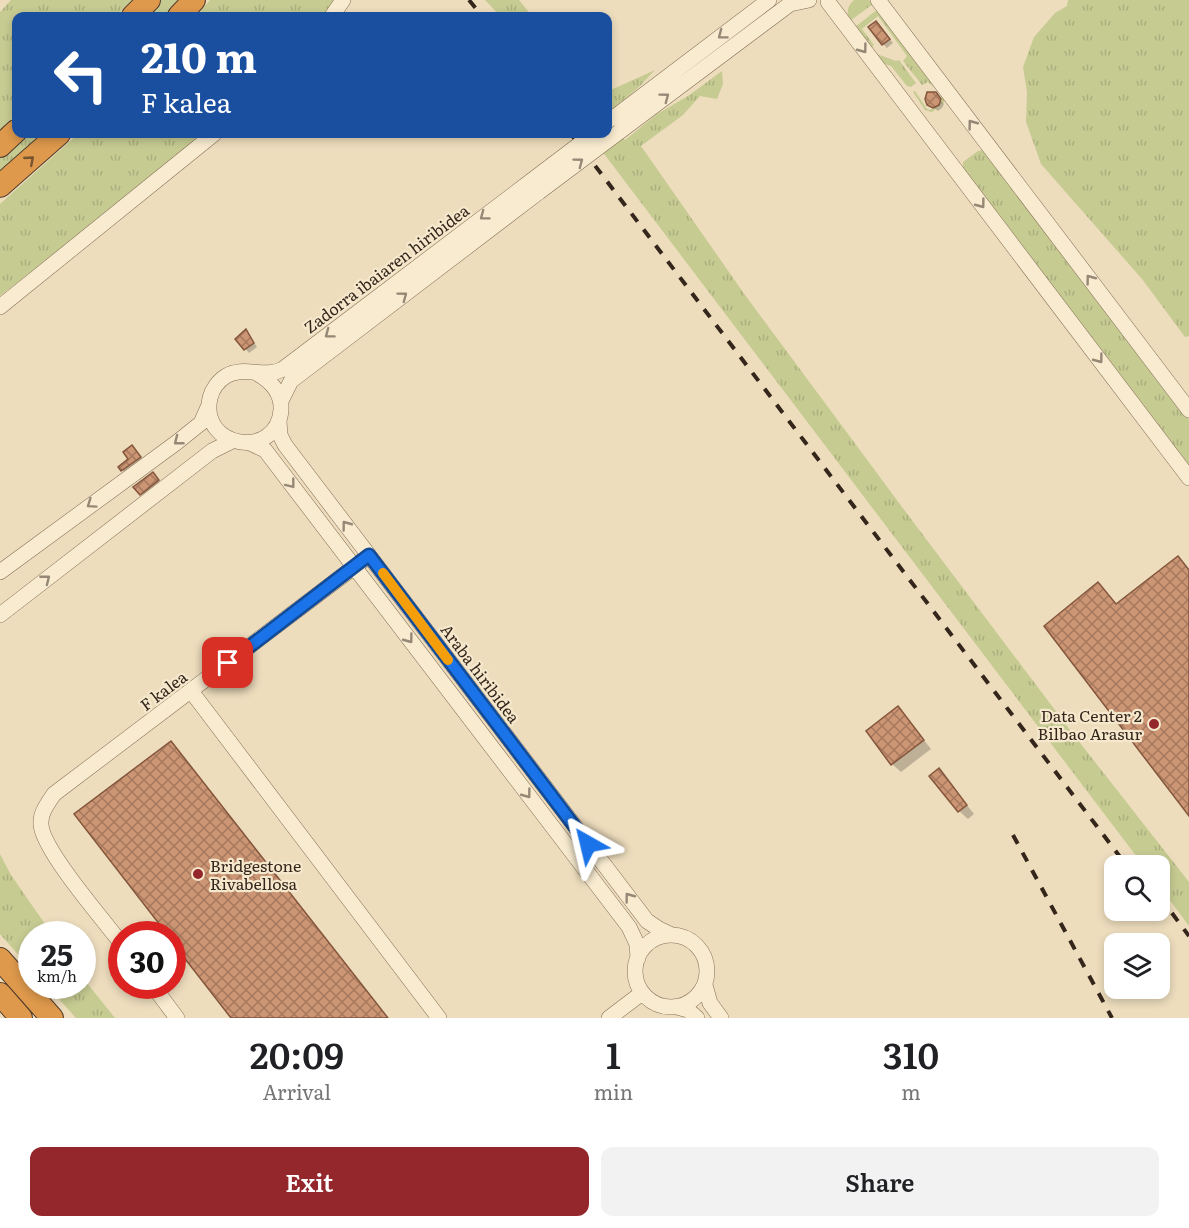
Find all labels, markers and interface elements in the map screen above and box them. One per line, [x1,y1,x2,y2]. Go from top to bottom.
text: 210 m [141,24,257,86]
one-way arrow [718,28,729,39]
icon: left [42,36,120,114]
one-way arrow [856,42,867,53]
text: F kalea [141,81,231,121]
one-way arrow [659,93,670,104]
one-way arrow [969,120,980,131]
one-way arrow [23,156,34,167]
one-way arrow [572,158,583,169]
one-way arrow [974,197,985,208]
street label: Zadorra ibaiaren hiribidea [298,198,474,338]
one-way arrow [479,209,490,220]
one-way arrow [1086,275,1097,286]
one-way arrow [396,292,407,303]
one-way arrow [324,327,335,338]
one-way arrow [1092,353,1103,364]
one-way arrow [174,434,185,445]
one-way arrow [283,477,294,488]
one-way arrow [86,497,97,508]
one-way arrow [342,520,353,531]
one-way arrow [40,575,51,586]
street label: Araba hiribidea [436,618,527,728]
one-way arrow [402,632,413,643]
pin [202,637,253,688]
icon: arrive [211,646,244,679]
street label: F kalea [134,664,192,716]
place label: Data Center 2 Bilbao Arasur [1038,703,1142,745]
marker: Data Center 2 Bilbao Arasur [1147,717,1161,731]
one-way arrow [520,787,531,798]
position arrow [556,812,620,876]
place label: Bridgestone Rivabellosa [210,853,301,895]
map controls [1104,855,1170,999]
button: search [1104,855,1170,921]
marker: Bridgestone Rivabellosa [191,867,205,881]
one-way arrow [625,893,636,904]
speed limit sign: 30 [108,921,186,999]
text: 25 [41,931,73,975]
button: layers [1104,933,1170,999]
text: km/h [37,964,77,987]
text: 20:09 [250,1027,344,1080]
text: 1 [606,1027,621,1080]
text: 310 [883,1027,939,1080]
text: Arrival [263,1076,331,1106]
text: min [594,1076,633,1106]
text: m [901,1076,921,1106]
button: Exit [30,1147,589,1216]
button: Share [601,1147,1159,1216]

